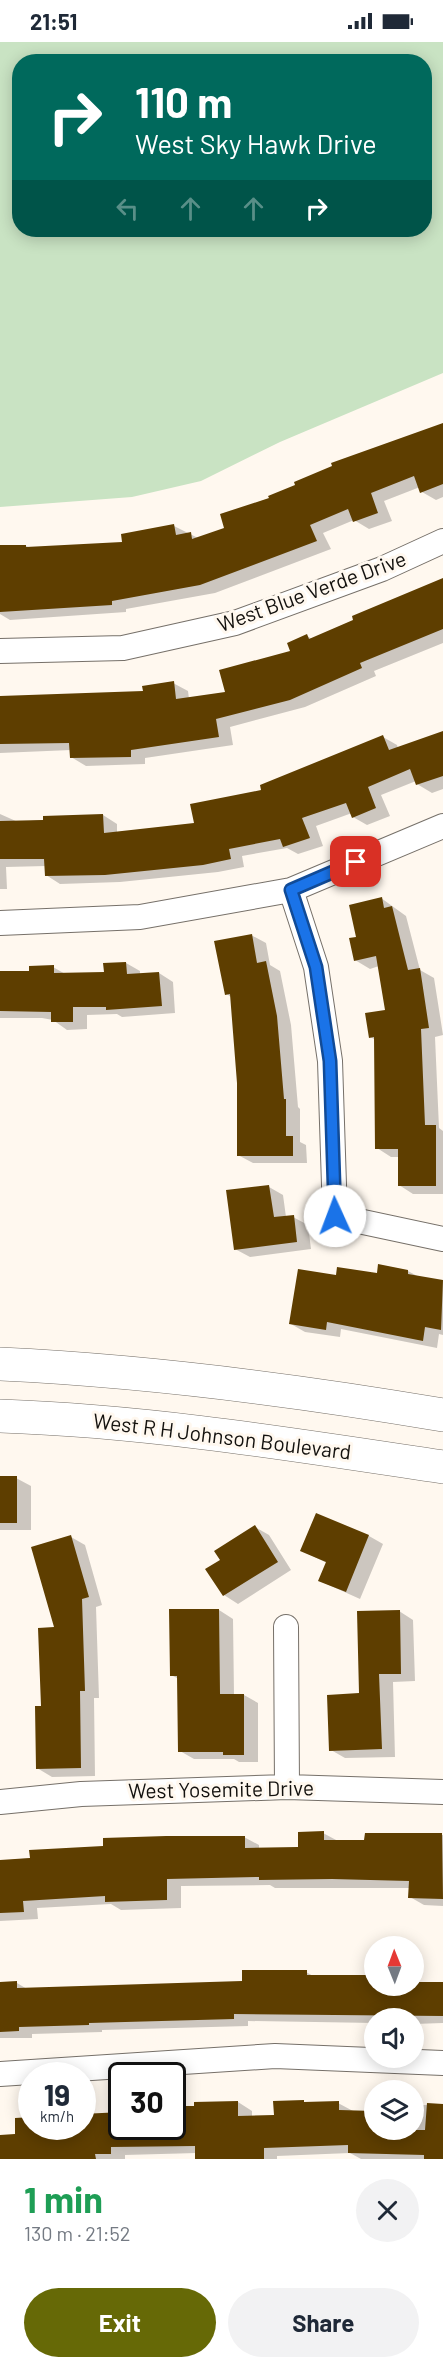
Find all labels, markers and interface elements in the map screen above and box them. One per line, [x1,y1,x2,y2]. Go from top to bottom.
text: 21:51 [30,8,77,34]
text: 110 m [135,76,232,126]
icon: right [36,78,114,156]
text: West Sky Hawk Drive [135,127,377,159]
icon: left [111,192,144,225]
icon: ahead [174,192,207,225]
icon: ahead [237,192,270,225]
icon: right [300,192,333,225]
street label: West Blue Verde Drive [214,545,409,636]
pin [330,836,381,887]
icon: arrive [339,845,372,878]
position arrow [303,1184,367,1248]
street label: West R H Johnson Boulevard [92,1407,353,1464]
street label: West Yosemite Drive [128,1774,314,1803]
north arrow [364,1936,424,1996]
map controls [364,1936,424,2140]
button: sound [364,2008,424,2068]
speed limit sign: 30 [108,2062,186,2140]
text: 19 [44,2076,70,2112]
button: layers [364,2080,424,2140]
text: km/h [40,2107,74,2125]
text: 1 min [24,2177,103,2220]
button: close [356,2179,419,2242]
text: 130 m · 21:52 [24,2221,131,2245]
button: Exit [24,2288,216,2357]
button: Share [228,2288,419,2357]

